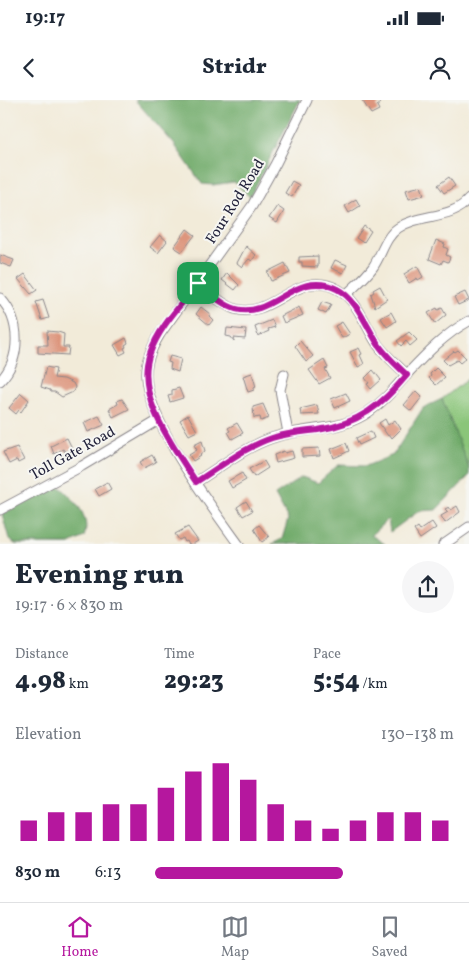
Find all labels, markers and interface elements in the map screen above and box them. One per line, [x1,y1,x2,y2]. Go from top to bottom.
text: 19:17 [25,5,65,31]
text: Stridr [202,52,267,83]
icon: back [15,54,43,82]
icon: person [426,54,454,82]
street label: Four Rod Road [201,155,271,249]
pin [177,262,219,304]
icon: arrive [184,269,212,297]
street label: Toll Gate Road [26,422,120,486]
text: Evening run [15,556,184,595]
button: share [402,561,454,613]
text: 19:17 · 6 × 830 m [15,595,123,617]
text: Distance [15,645,69,664]
text: Time [164,645,195,664]
text: Pace [313,645,341,664]
text: 4.98 [15,664,66,699]
text: 29:23 [164,664,224,699]
text: 5:54 [313,664,360,699]
text: km [66,675,89,694]
text: /km [360,675,388,694]
text: Elevation [15,724,82,746]
text: 130–138 m [381,724,454,746]
text: 830 m [15,862,60,884]
text: 6:13 [95,862,121,884]
tab: Home [61,913,98,962]
tab: Map [221,913,249,962]
tab: Saved [372,913,408,962]

